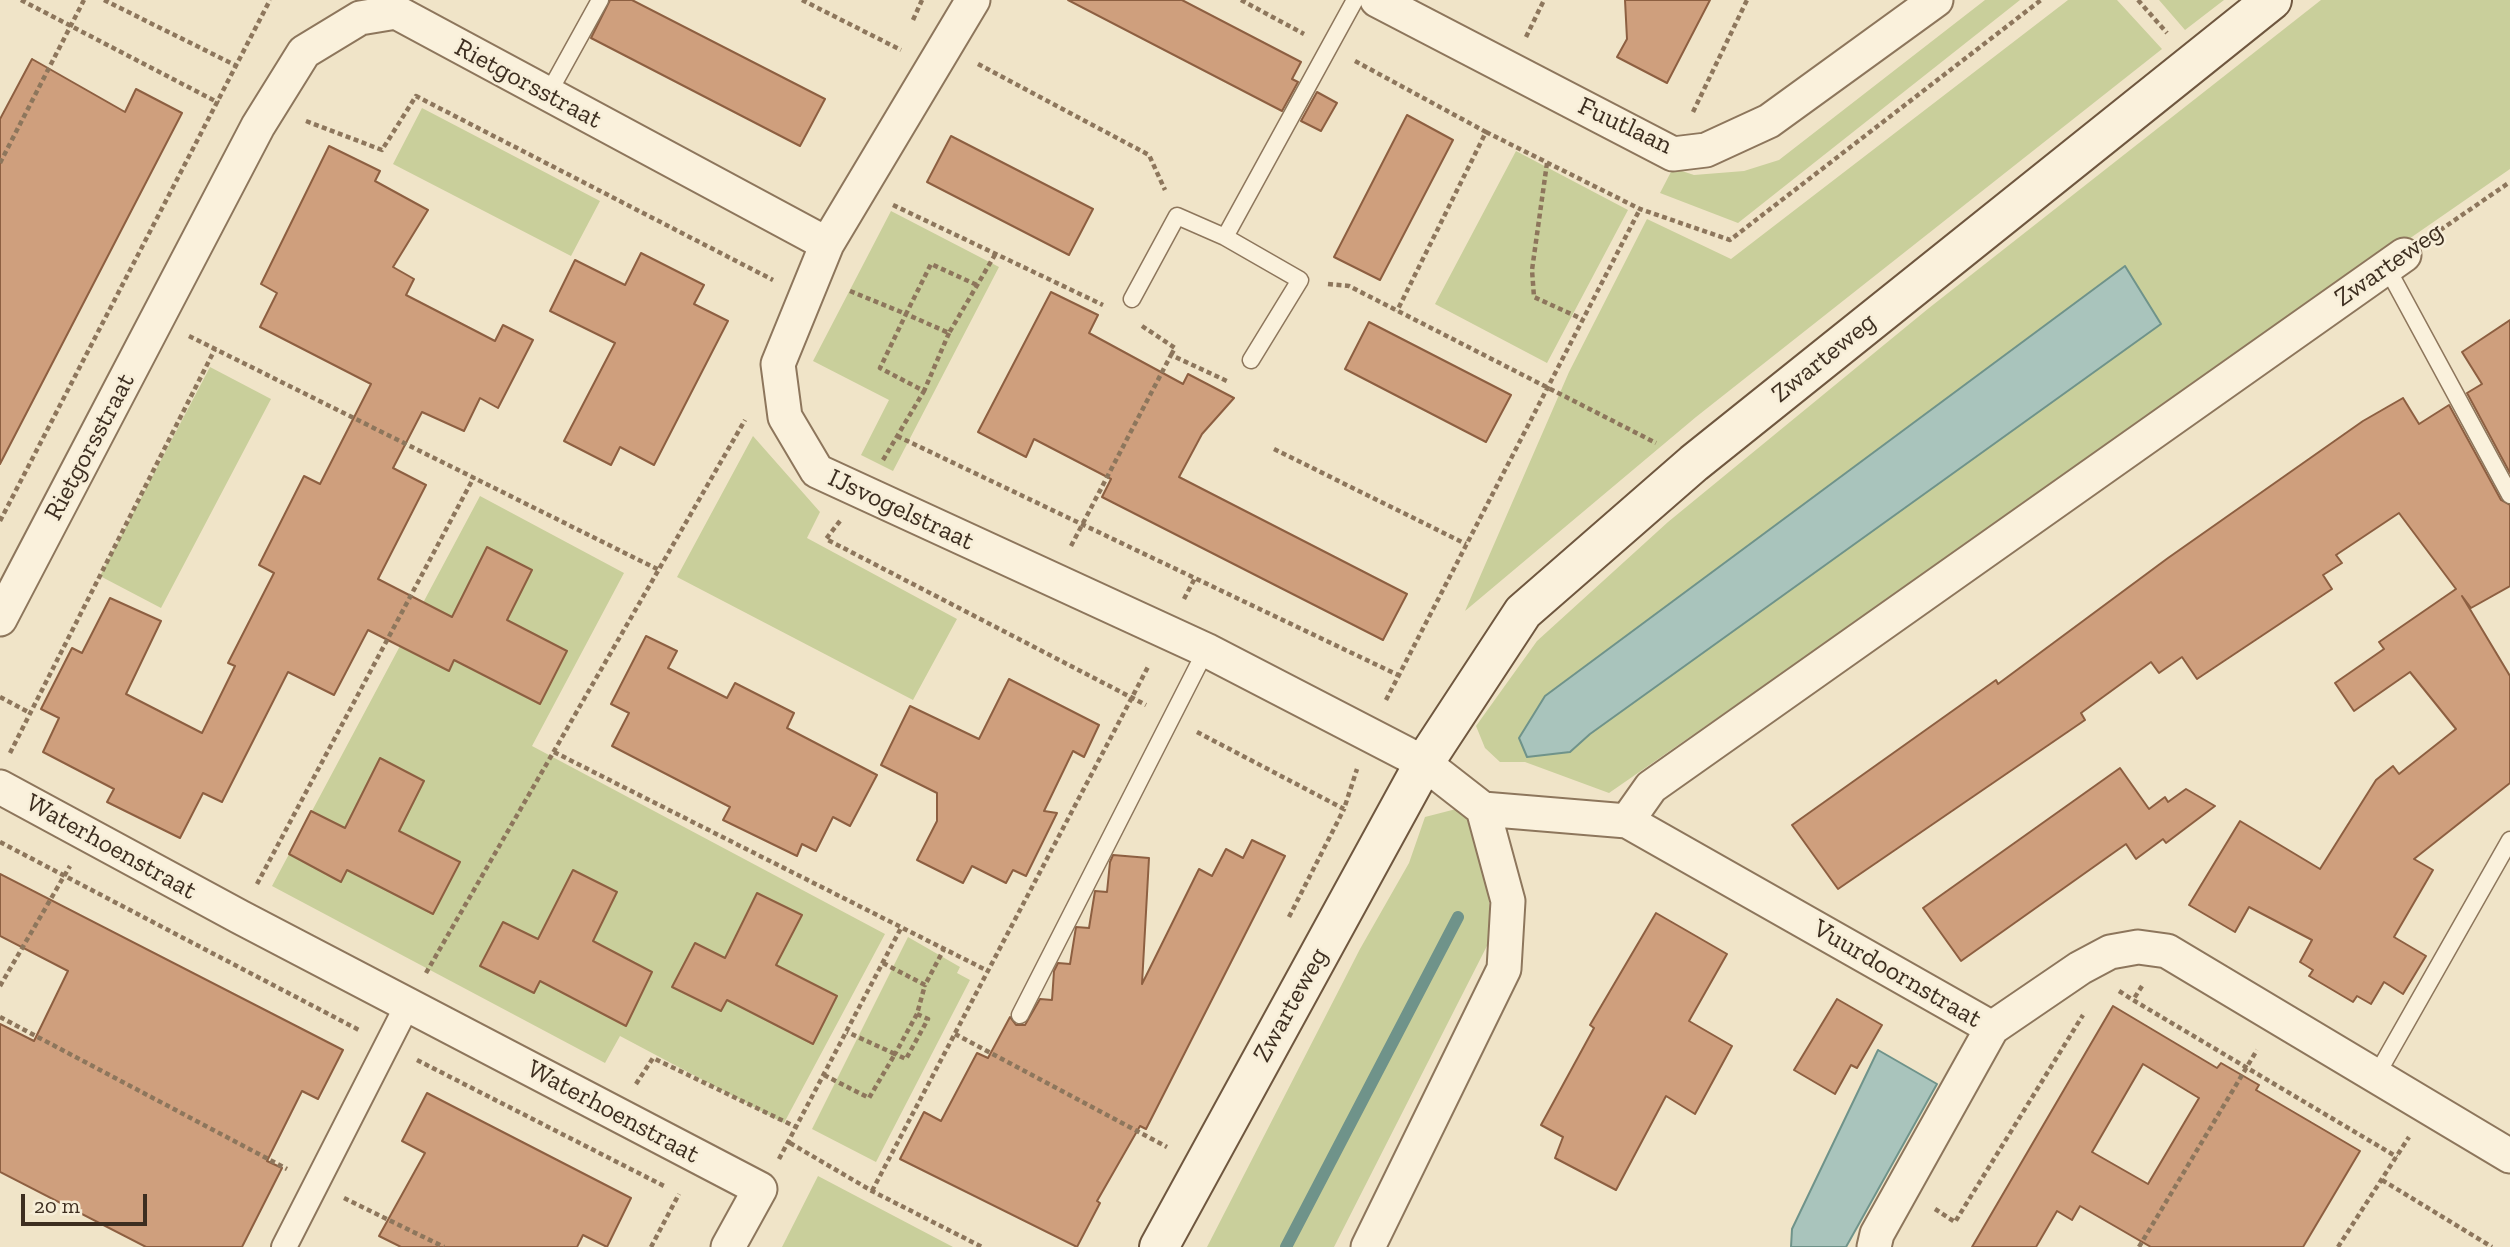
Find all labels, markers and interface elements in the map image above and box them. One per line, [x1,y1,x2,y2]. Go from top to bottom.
street label: Rietgorsstraat [449,32,607,136]
street label: Fuutlaan [1573,91,1677,161]
street label: Zwarteweg [2329,216,2449,314]
street label: Zwarteweg [1765,306,1883,410]
street label: Rietgorsstraat [38,368,142,526]
street label: IJsvogelstraat [823,463,979,557]
street label: Waterhoenstraat [20,787,202,907]
street label: Vuurdoornstraat [1807,913,1987,1035]
street label: Zwarteweg [1247,943,1335,1067]
street label: Waterhoenstraat [522,1054,704,1170]
scale bar [24,1180,150,1224]
text: 20 m [34,1193,80,1218]

